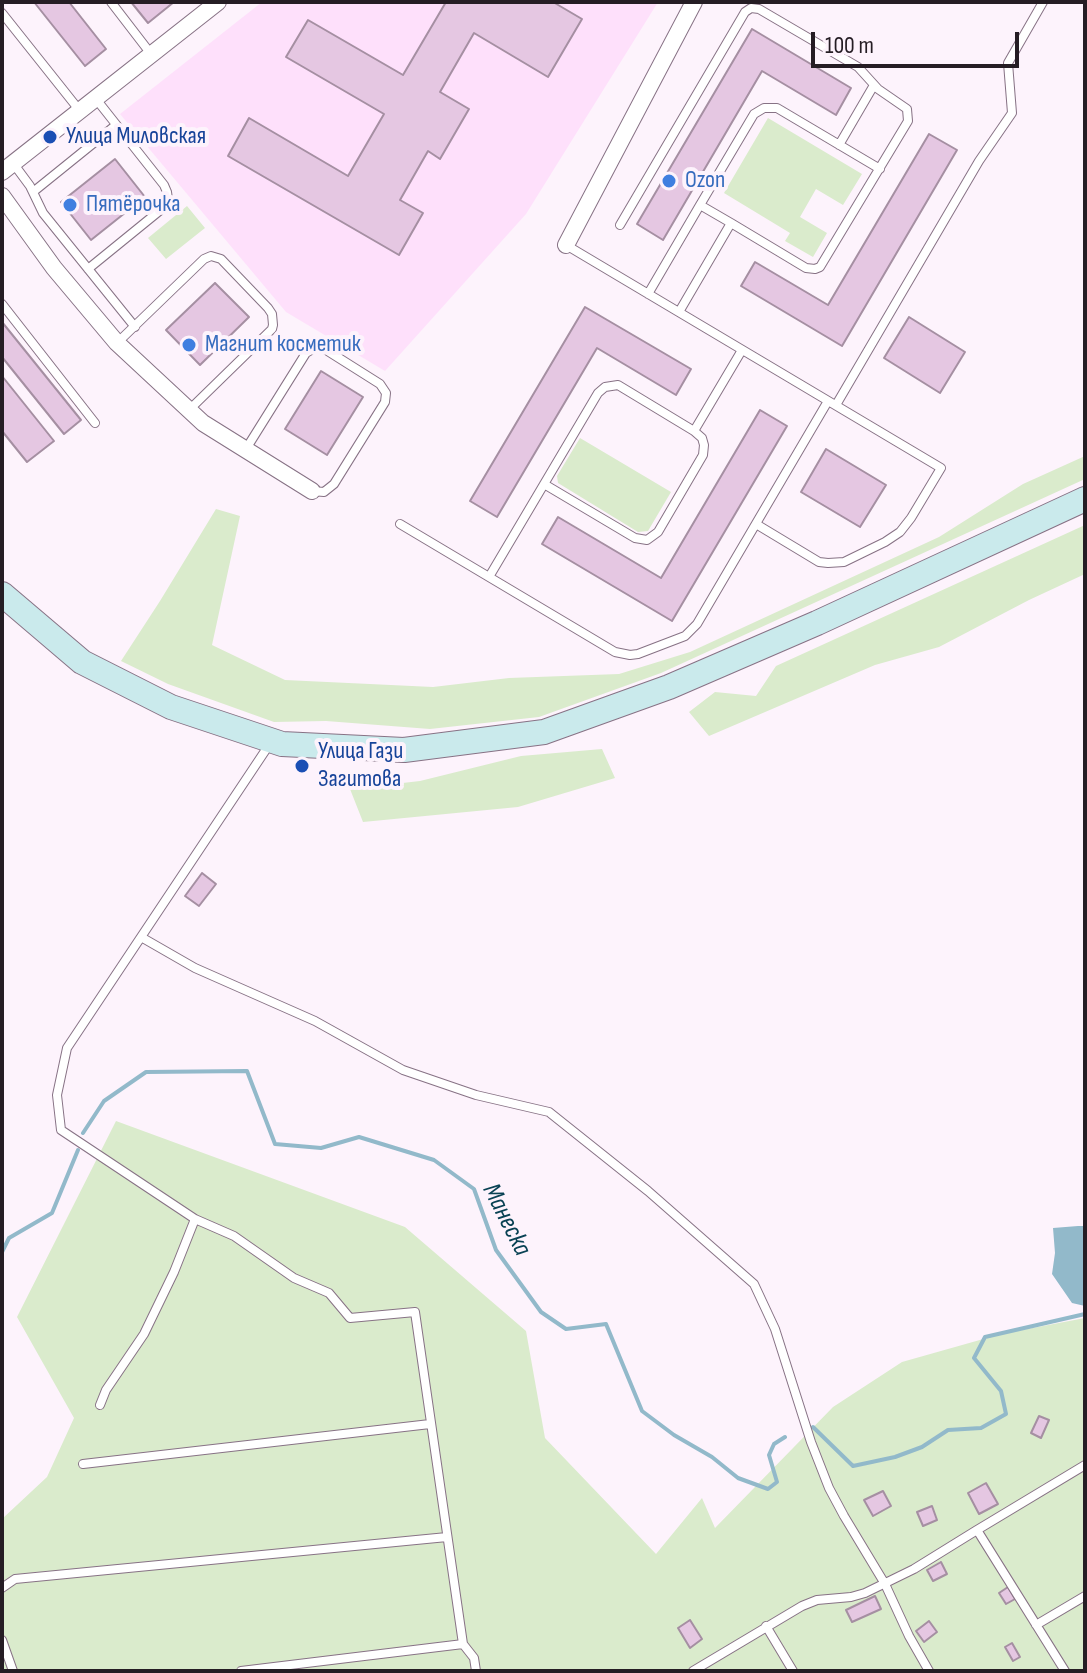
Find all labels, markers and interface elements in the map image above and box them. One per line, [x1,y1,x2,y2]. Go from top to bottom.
scale bar [815,16,1023,66]
text: 100 m [825,31,874,60]
place label: Улица Миловская [66,123,206,151]
marker: Улица Миловская [41,128,59,146]
place label: Ozon [685,167,725,195]
marker: Ozon [660,172,678,190]
place label: Пятёрочка [86,191,180,219]
marker: Пятёрочка [61,196,79,214]
place label: Магнит косметик [205,331,361,359]
marker: Магнит косметик [180,336,198,354]
place label: Улица Гази Загитова [318,738,403,794]
marker: Улица Гази Загитова [293,757,311,775]
water label: Манеска [475,1179,537,1261]

